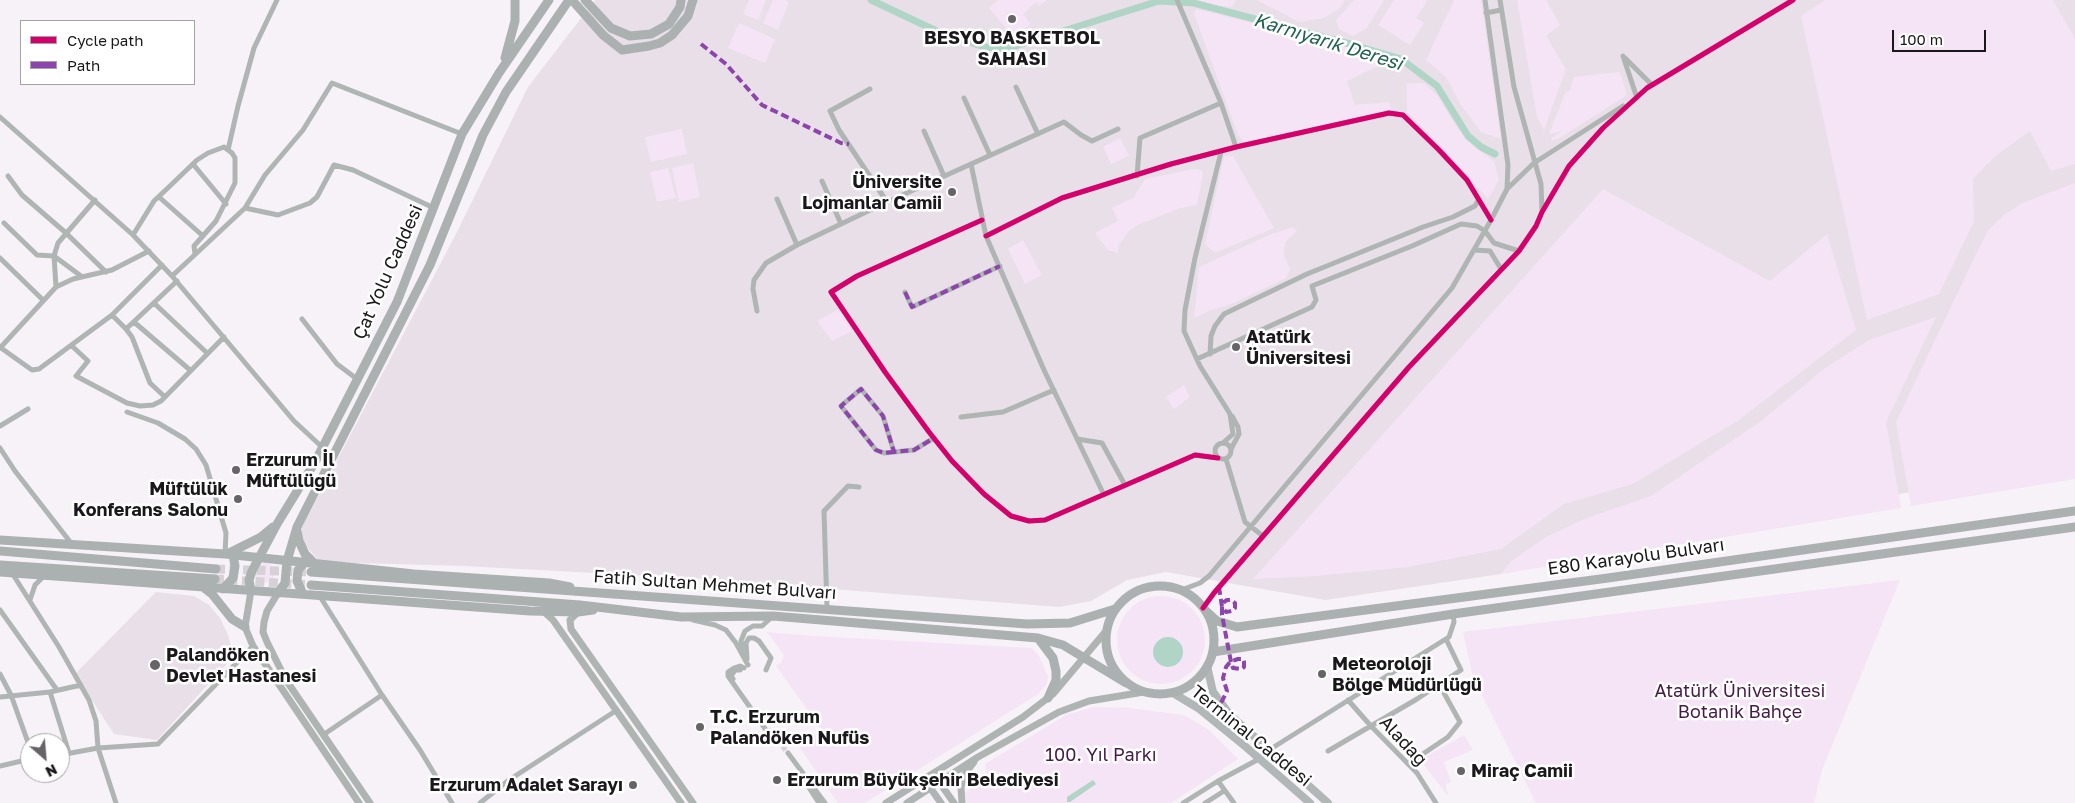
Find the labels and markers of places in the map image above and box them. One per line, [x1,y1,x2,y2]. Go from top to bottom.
marker: BESYO BASKETBOL SAHASI [1006,13,1018,25]
place label: BESYO BASKETBOL SAHASI [924,27,1100,70]
place label: Üniversite Lojmanlar Camii [802,171,942,213]
marker: Üniversite Lojmanlar Camii [946,186,958,198]
place label: Atatürk Üniversitesi [1246,326,1351,368]
marker: Atatürk Üniversitesi [1230,341,1242,353]
place label: Erzurum İl Müftülüğü [246,449,336,492]
marker: Erzurum İl Müftülüğü [230,464,242,476]
place label: Müftülük Konferans Salonu [73,478,228,520]
marker: Müftülük Konferans Salonu [232,493,244,505]
place label: Palandöken Devlet Hastanesi [166,644,316,686]
place label: Meteoroloji Bölge Müdürlüğü [1332,653,1482,696]
marker: Palandöken Devlet Hastanesi [148,658,162,672]
marker: Meteoroloji Bölge Müdürlüğü [1316,668,1328,680]
place label: T.C. Erzurum Palandöken Nufüs [710,706,869,749]
marker: T.C. Erzurum Palandöken Nufüs [694,721,706,733]
place label: Miraç Camii [1471,760,1573,782]
marker: Miraç Camii [1455,765,1467,777]
place label: Erzurum Büyükşehir Belediyesi [787,769,1059,791]
place label: Erzurum Adalet Sarayı [429,774,623,796]
marker: Erzurum Büyükşehir Belediyesi [771,774,783,786]
marker: Erzurum Adalet Sarayı [627,779,639,791]

